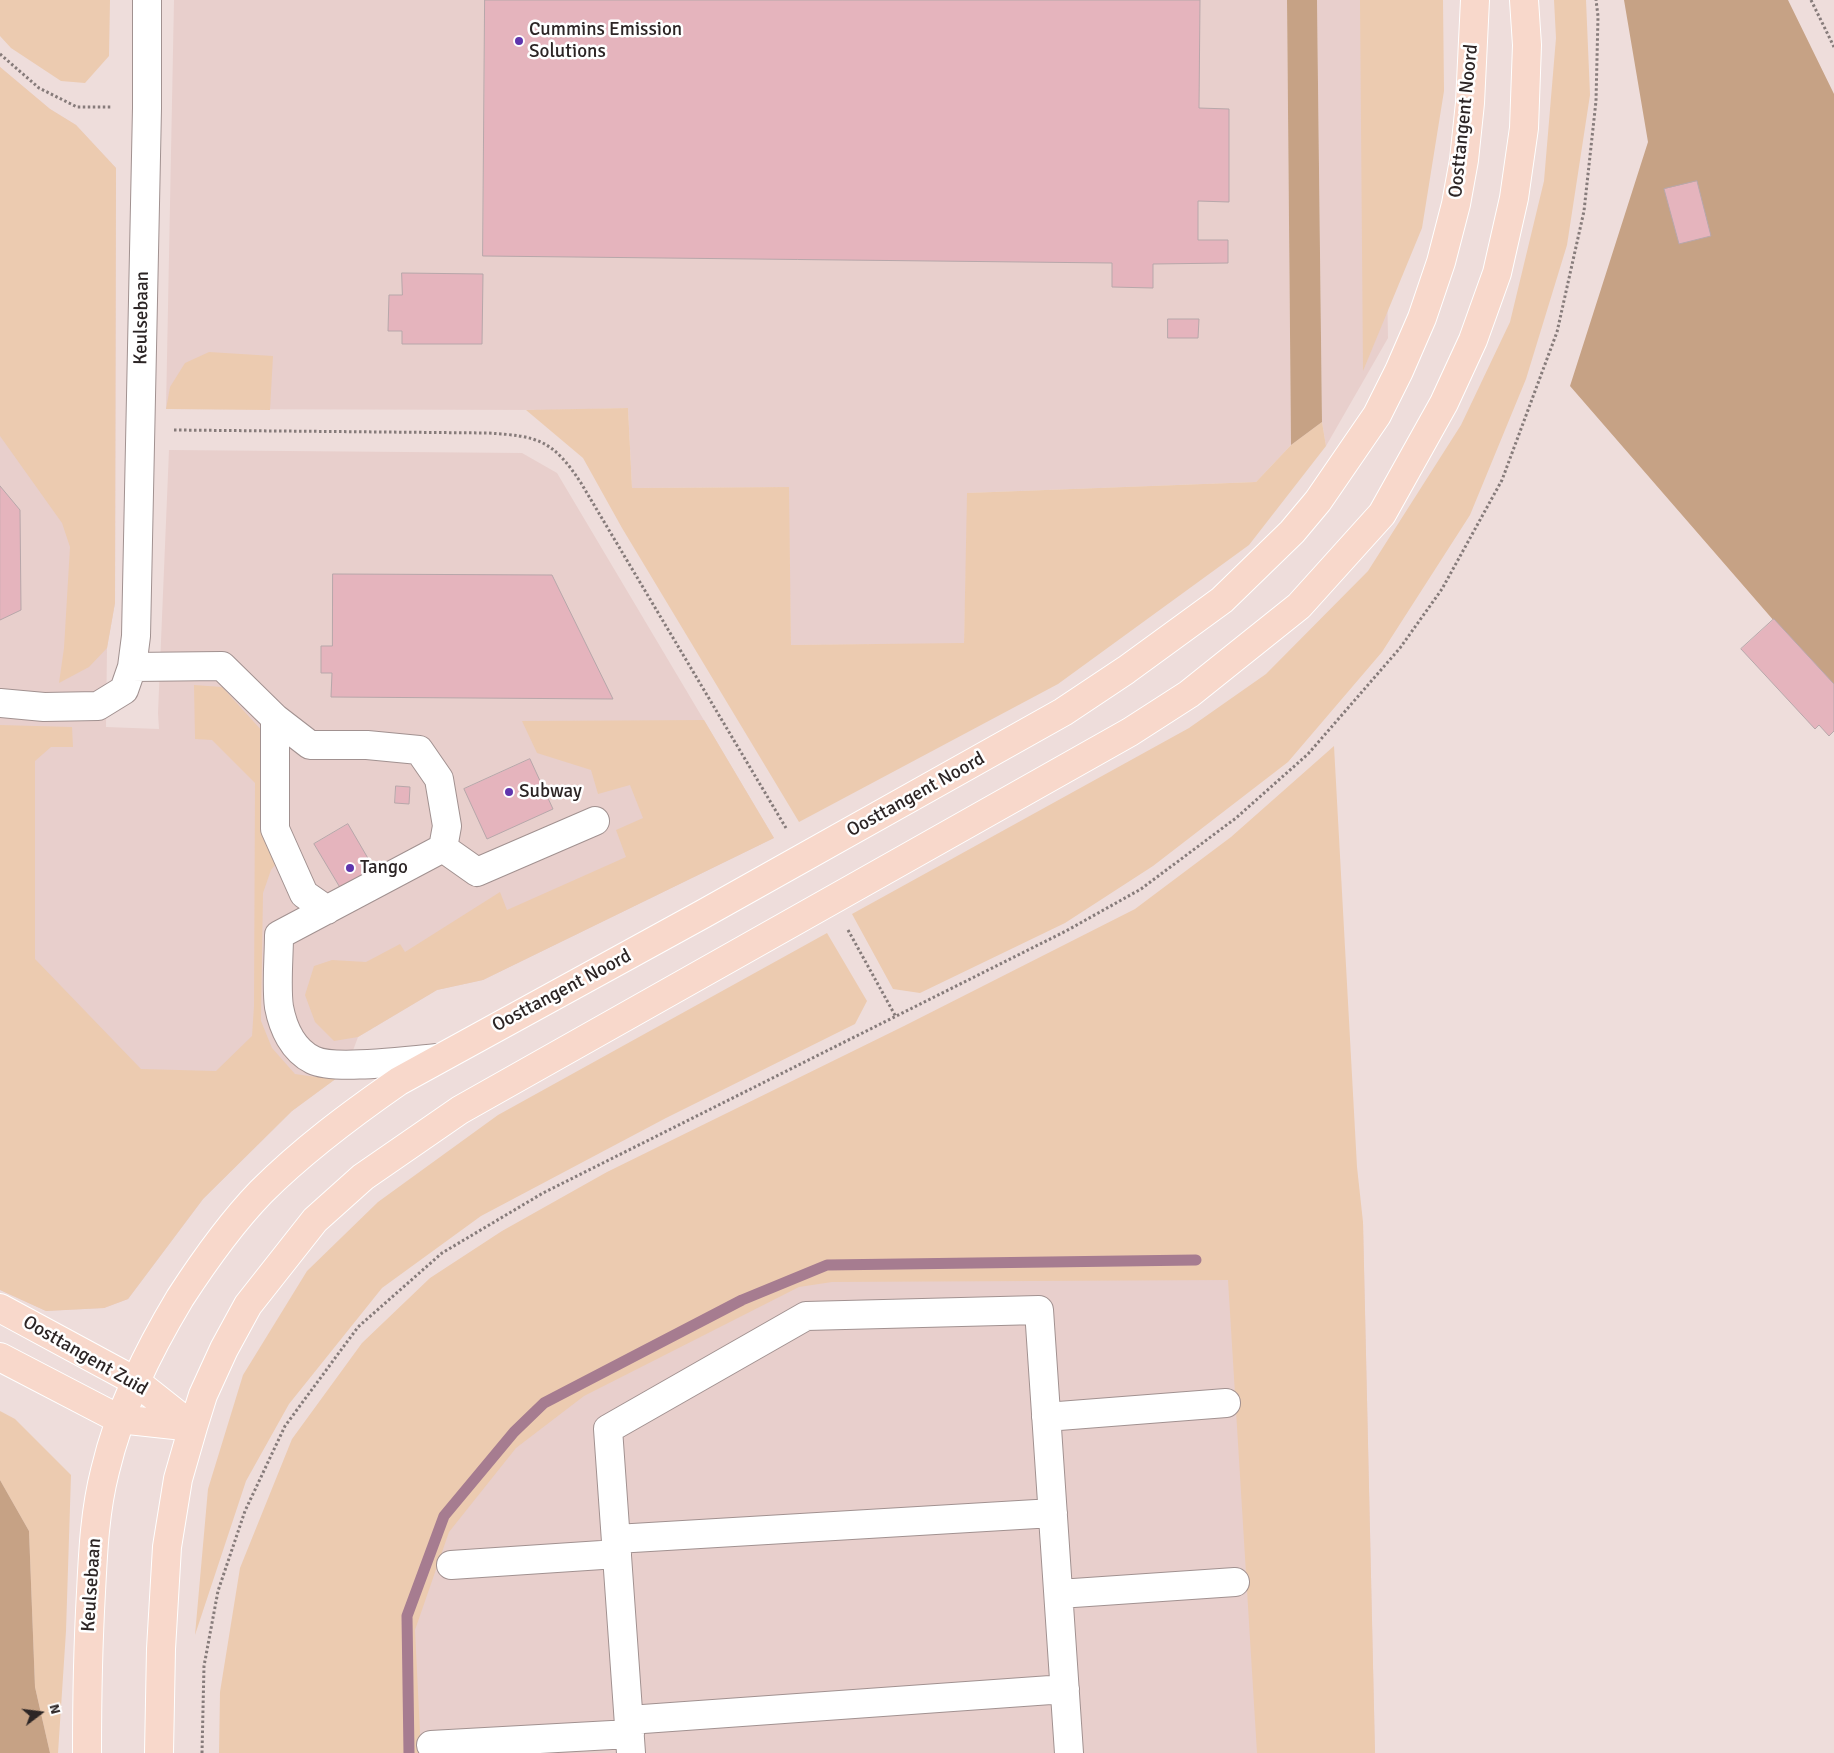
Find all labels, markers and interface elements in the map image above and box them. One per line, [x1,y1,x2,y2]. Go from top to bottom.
place label: Cummins Emission Solutions [529,19,682,63]
marker: Cummins Emission Solutions [513,35,525,47]
street label: Oosttangent Noord [1445,43,1483,199]
street label: Keulsebaan [130,271,154,365]
street label: Oosttangent Noord [843,748,989,842]
place label: Subway [519,781,582,803]
marker: Subway [503,786,515,798]
place label: Tango [360,857,408,879]
marker: Tango [344,862,356,874]
street label: Oosttangent Noord [489,945,635,1037]
street label: Oosttangent Zuid [18,1311,152,1401]
street label: Keulsebaan [77,1537,107,1633]
north arrow [15,1688,65,1738]
text: N [45,1702,64,1716]

